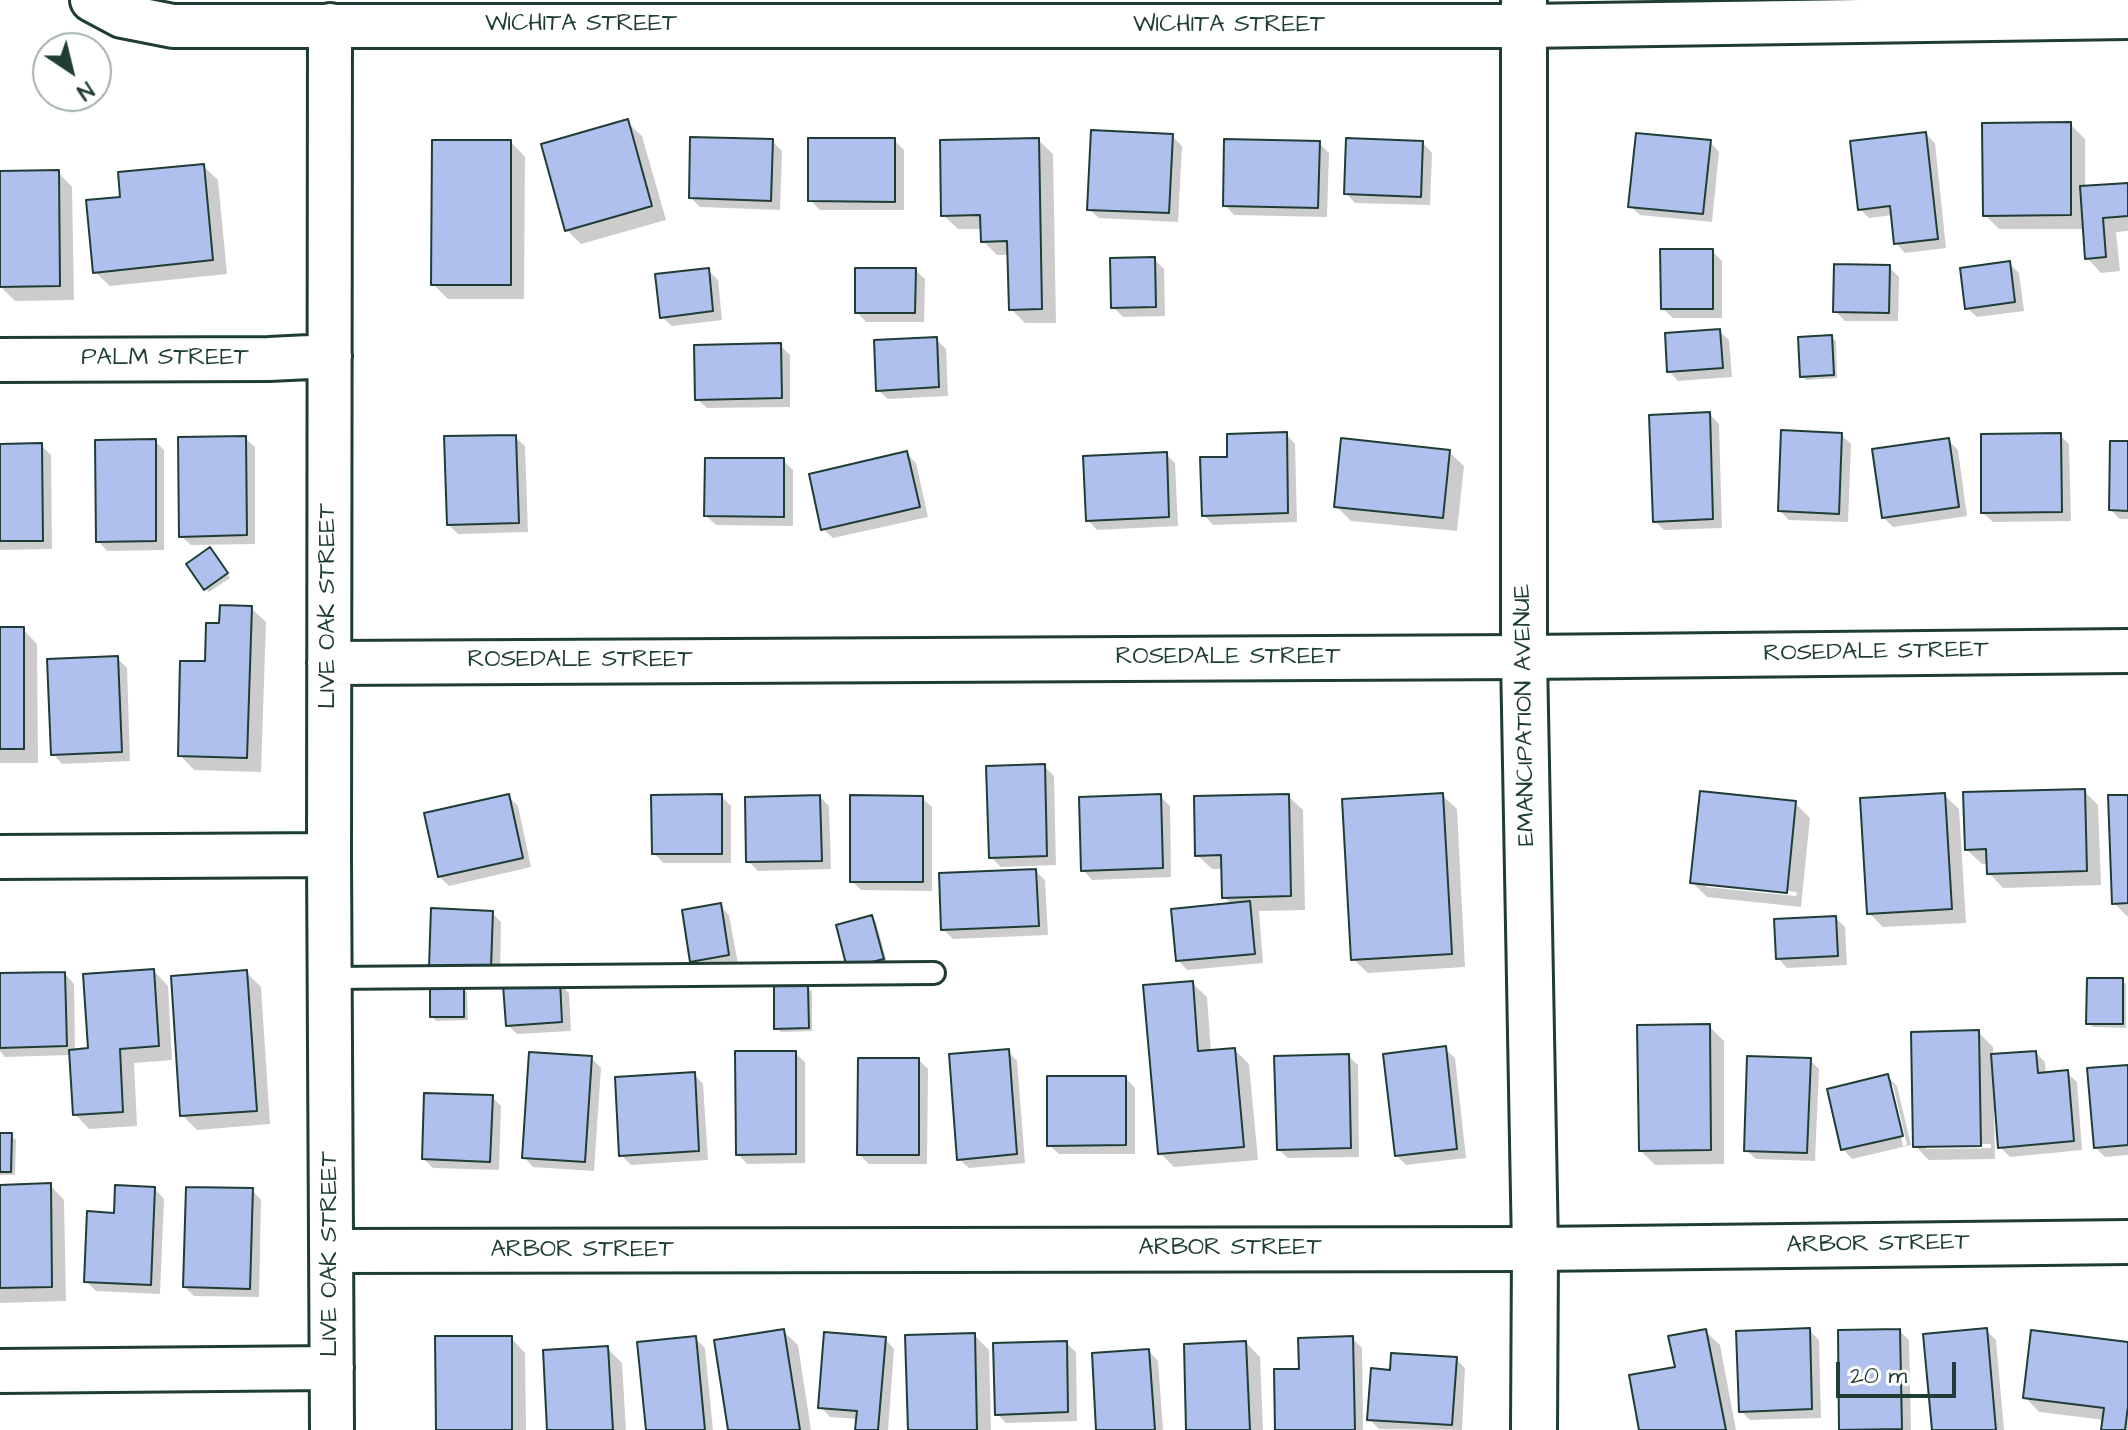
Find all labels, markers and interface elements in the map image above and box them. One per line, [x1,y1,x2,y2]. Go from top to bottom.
street label: WICHITA STREET [485,11,677,39]
street label: WICHITA STREET [1133,12,1325,40]
north arrow [32,32,112,112]
text: N [70,74,99,107]
street label: PALM STREET [81,345,249,373]
street label: LIVE OAK STREET [315,503,343,709]
street label: EMANCIPATION AVENUE [1509,584,1543,846]
street label: ROSEDALE STREET [1763,637,1989,669]
street label: ROSEDALE STREET [1115,644,1341,672]
street label: ROSEDALE STREET [467,647,693,675]
street label: LIVE OAK STREET [317,1151,345,1357]
street label: ARBOR STREET [1786,1229,1970,1261]
street label: ARBOR STREET [1138,1235,1322,1263]
street label: ARBOR STREET [490,1237,674,1265]
scale bar [1840,1346,1960,1396]
text: 20 m [1850,1359,1907,1393]

